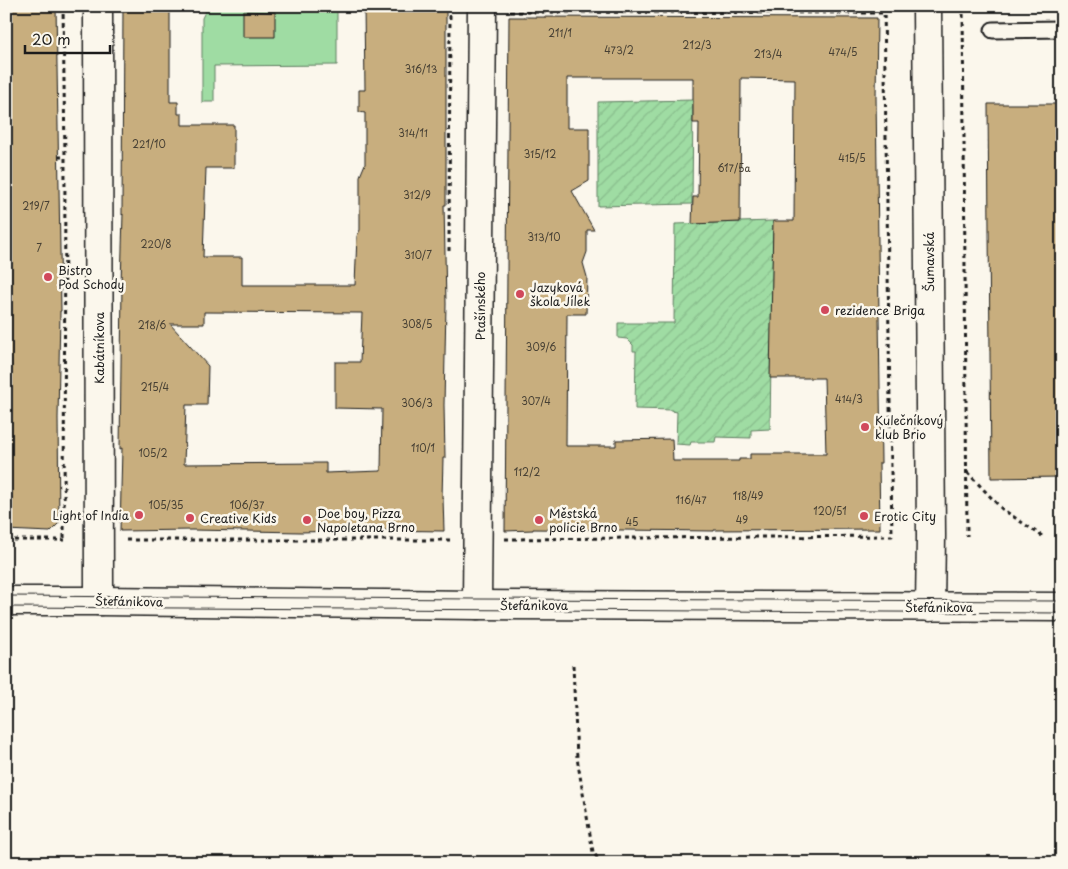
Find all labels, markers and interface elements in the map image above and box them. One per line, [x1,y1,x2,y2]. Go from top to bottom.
scale bar [25,22,110,54]
house number: 211/1 [548,25,572,40]
text: 20 m [32,27,71,50]
house number: 212/3 [682,37,712,52]
house number: 473/2 [604,42,634,57]
house number: 474/5 [829,44,857,59]
house number: 213/4 [754,46,783,61]
house number: 316/13 [405,61,438,76]
house number: 314/11 [398,125,428,140]
house number: 221/10 [132,136,166,151]
house number: 315/12 [524,146,556,161]
house number: 415/5 [838,150,866,165]
house number: 617/5a [717,160,751,175]
house number: 312/9 [403,187,431,202]
house number: 219/7 [22,198,50,213]
house number: 313/10 [527,229,561,244]
street label: Šumavská [920,232,938,292]
house number: 220/8 [141,236,171,251]
house number: 7 [36,240,42,255]
house number: 310/7 [404,247,432,262]
place label: Bistro Pod Schody [58,261,124,293]
marker: Bistro Pod Schody [42,271,54,283]
street label: Ptašínského [471,271,489,340]
place label: Jazyková škola Jílek [530,278,590,310]
marker: Jazyková škola Jílek [514,288,526,300]
place label: rezidence Briga [835,301,925,319]
marker: rezidence Briga [819,304,831,316]
street label: Kabátníkova [90,311,108,384]
house number: 308/5 [402,316,432,331]
house number: 218/6 [138,317,166,332]
house number: 309/6 [526,339,556,354]
house number: 215/4 [141,379,170,394]
house number: 414/3 [835,391,863,406]
house number: 307/4 [521,393,551,408]
house number: 306/3 [401,395,433,410]
place label: Kulečníkový klub Brio [875,411,943,443]
marker: Kulečníkový klub Brio [859,421,871,433]
house number: 110/1 [411,440,435,455]
house number: 105/2 [138,445,168,460]
house number: 112/2 [514,464,540,479]
house number: 118/49 [733,488,764,503]
house number: 116/47 [676,492,707,507]
house number: 105/35 [148,497,184,512]
house number: 106/37 [230,497,265,512]
house number: 120/51 [813,503,847,518]
place label: Doe boy, Pizza Napoletana Brno [317,504,415,536]
place label: Městská policie Brno [549,504,618,536]
place label: Light of India [52,506,130,524]
place label: Erotic City [874,507,936,525]
marker: Light of India [133,509,145,521]
place label: Creative Kids [200,509,277,527]
marker: Erotic City [858,510,870,522]
marker: Creative Kids [184,512,196,524]
house number: 49 [736,512,748,527]
marker: Doe boy, Pizza Napoletana Brno [301,514,313,526]
marker: Městská policie Brno [533,514,545,526]
house number: 45 [626,514,638,529]
street label: Štefánikova [95,591,164,611]
street label: Štefánikova [500,596,569,614]
street label: Štefánikova [905,598,974,616]

